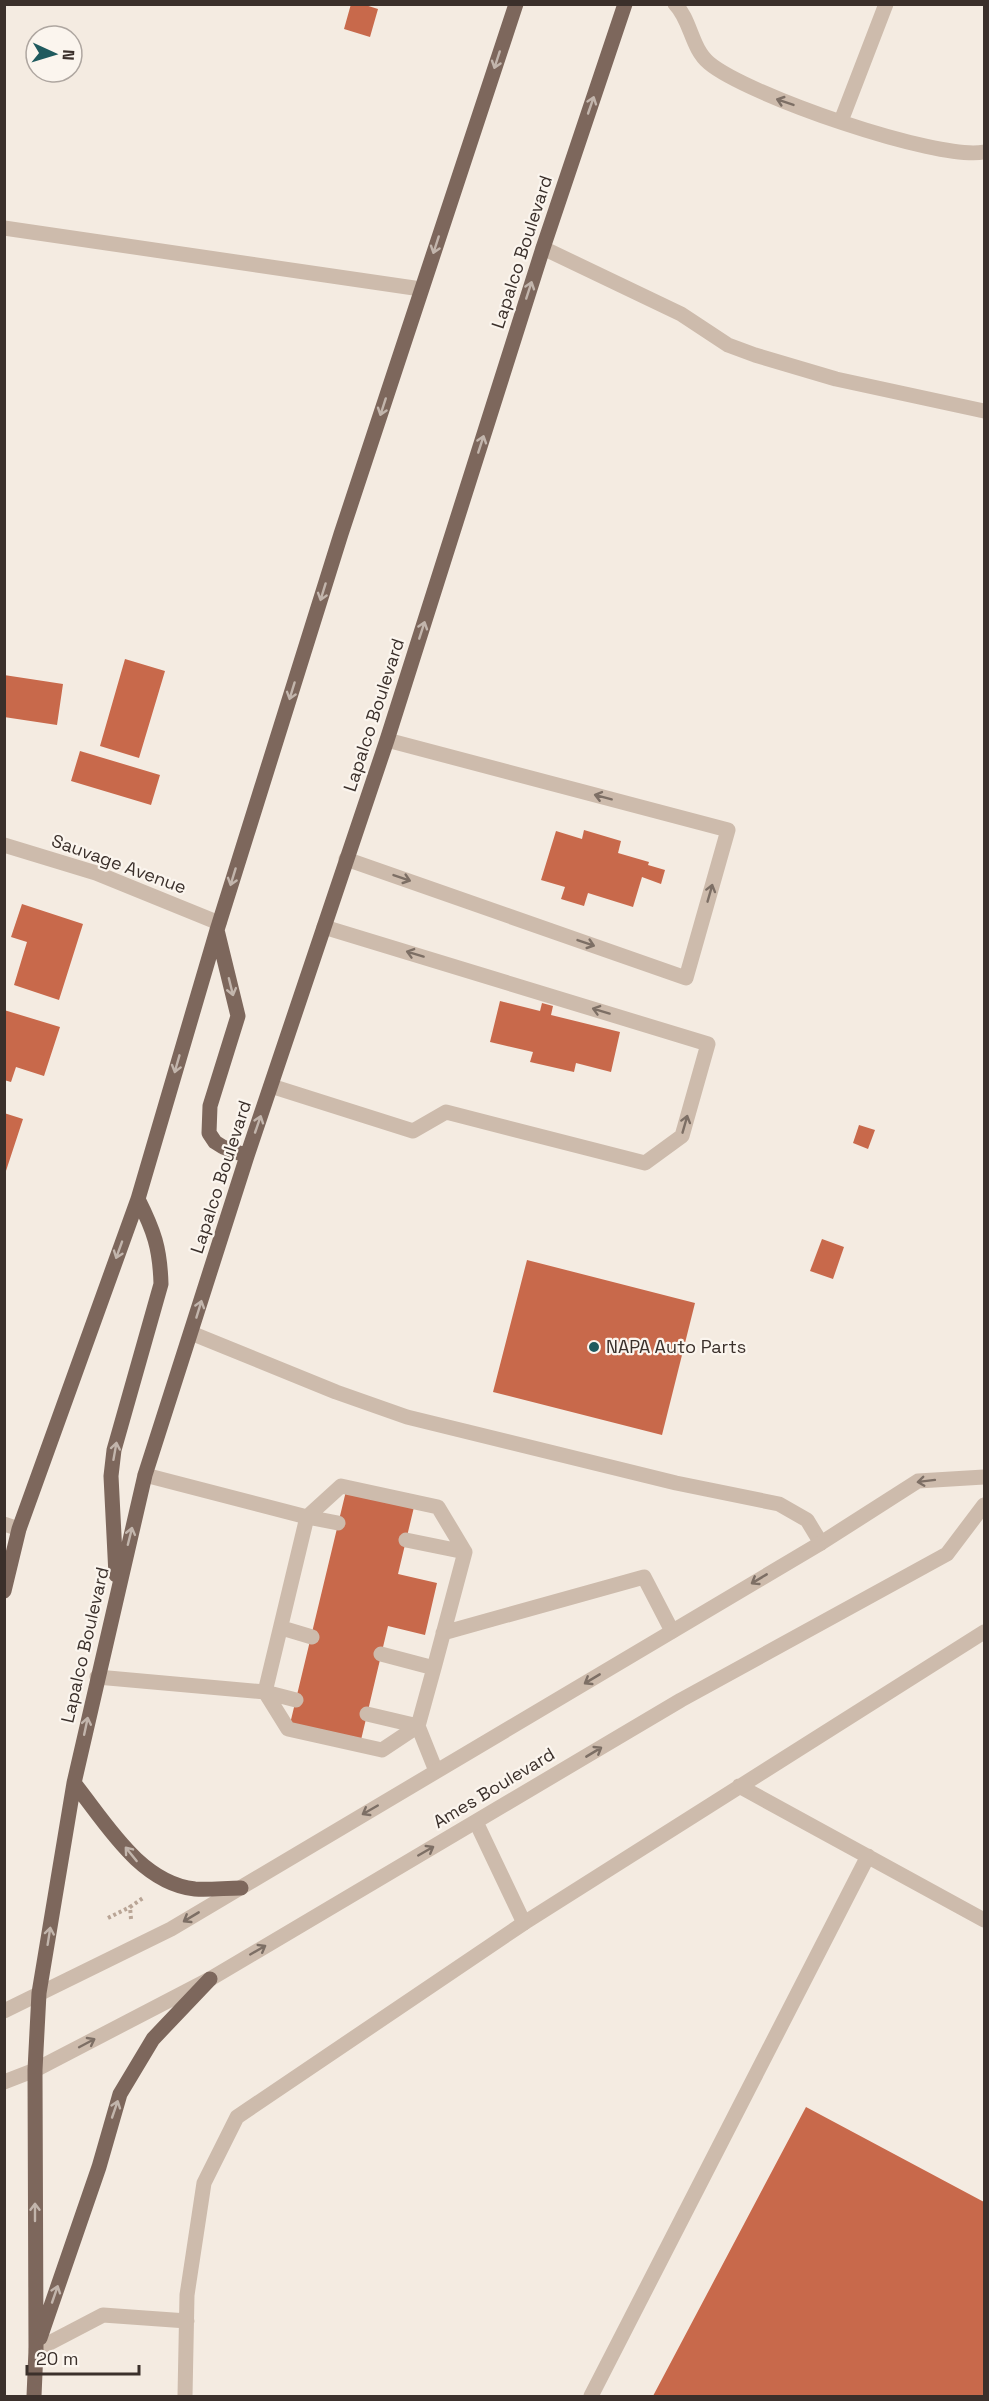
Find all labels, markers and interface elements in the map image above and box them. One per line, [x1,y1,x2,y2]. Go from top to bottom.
north arrow [24,24,84,84]
text: N [58,49,79,61]
one-way arrow [491,50,502,69]
one-way arrow [587,96,598,115]
one-way arrow [777,96,795,107]
street label: Lapalco Boulevard [486,172,557,331]
one-way arrow [429,235,440,254]
one-way arrow [525,281,536,300]
one-way arrow [377,397,388,416]
one-way arrow [476,435,487,454]
one-way arrow [317,582,328,601]
one-way arrow [417,621,428,640]
street label: Lapalco Boulevard [338,635,409,794]
one-way arrow [285,681,296,700]
one-way arrow [594,791,613,803]
street label: Sauvage Avenue [49,828,190,899]
one-way arrow [227,867,238,886]
one-way arrow [392,874,410,885]
one-way arrow [705,884,717,903]
one-way arrow [576,938,595,949]
one-way arrow [406,948,425,959]
one-way arrow [225,977,237,996]
one-way arrow [592,1005,611,1016]
one-way arrow [171,1054,182,1073]
street label: Lapalco Boulevard [185,1097,256,1256]
one-way arrow [253,1115,264,1134]
one-way arrow [680,1115,691,1134]
one-way arrow [113,1240,124,1259]
one-way arrow [194,1300,205,1319]
place label: NAPA Auto Parts [606,1335,746,1358]
marker: NAPA Auto Parts [587,1340,601,1354]
one-way arrow [109,1442,120,1461]
one-way arrow [917,1475,937,1486]
one-way arrow [125,1527,137,1546]
street label: Lapalco Boulevard [55,1565,114,1725]
one-way arrow [751,1574,768,1586]
one-way arrow [584,1674,601,1686]
one-way arrow [81,1717,92,1736]
street label: Ames Boulevard [429,1742,559,1833]
one-way arrow [585,1745,602,1757]
one-way arrow [362,1805,379,1817]
one-way arrow [417,1845,434,1857]
one-way arrow [124,1846,137,1862]
one-way arrow [183,1912,200,1924]
one-way arrow [43,1926,54,1946]
one-way arrow [249,1944,266,1956]
one-way arrow [77,2037,95,2048]
one-way arrow [111,2100,122,2119]
one-way arrow [29,2203,41,2223]
one-way arrow [50,2285,61,2304]
scale bar [27,2338,140,2376]
text: 20 m [36,2347,79,2370]

